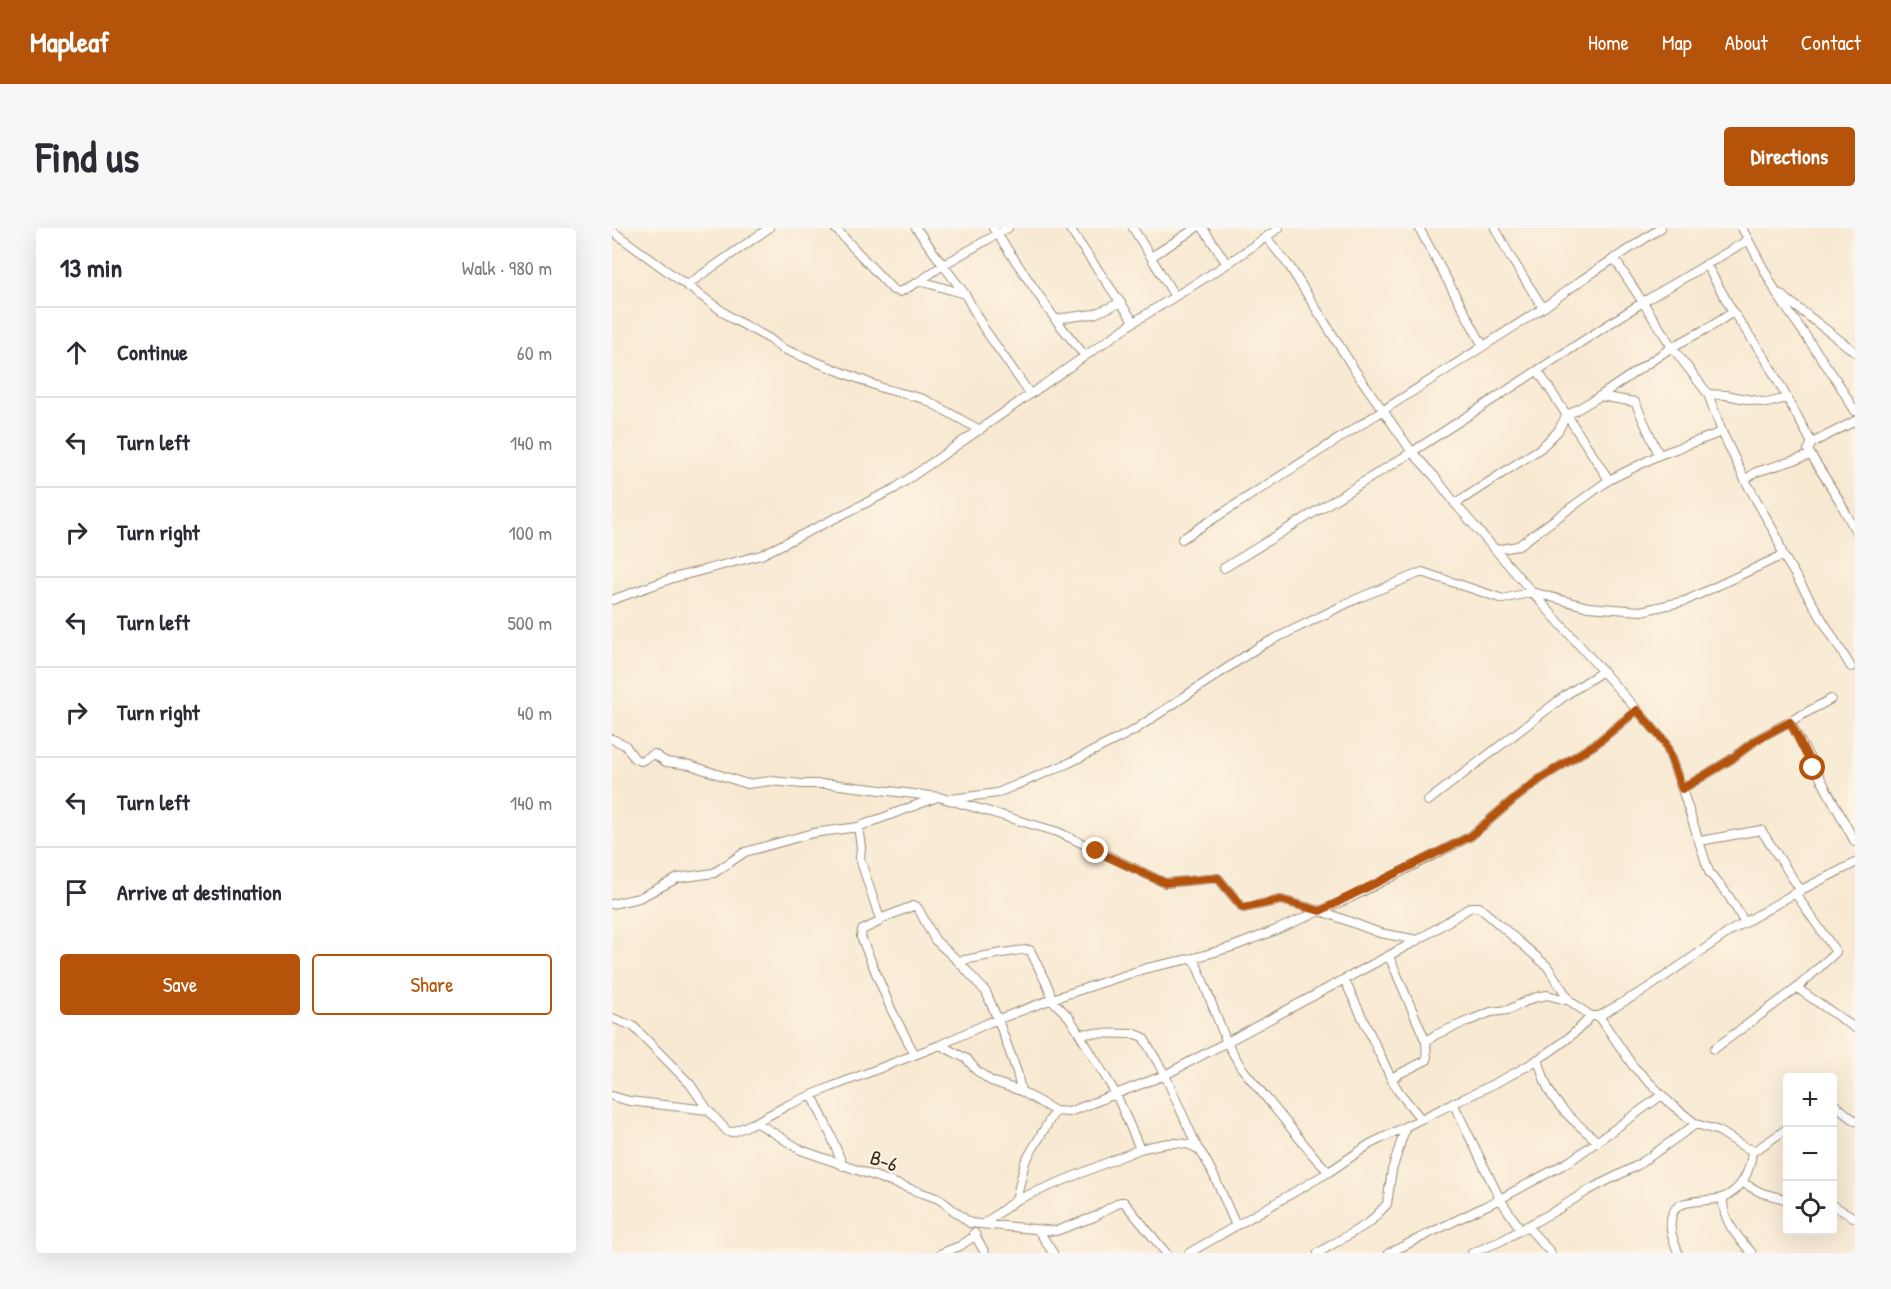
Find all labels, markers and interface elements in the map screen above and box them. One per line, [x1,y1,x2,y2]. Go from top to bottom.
text: Mapleaf [30,23,109,61]
text: Home [1588,28,1629,57]
text: Map [1662,28,1692,57]
text: About [1725,28,1768,57]
text: Contact [1801,28,1861,57]
button: Directions [1724,127,1855,186]
text: Find us [36,128,139,185]
text: 13 min [60,250,122,285]
text: Walk · 980 m [462,254,552,281]
icon: ahead [60,336,93,369]
text: Continue [117,337,188,367]
text: 60 m [517,339,552,366]
icon: left [60,426,93,459]
text: Turn left [117,427,190,457]
text: 140 m [510,429,552,456]
icon: right [60,516,93,549]
text: Turn right [117,517,200,547]
text: 100 m [509,519,552,546]
icon: left [60,606,93,639]
text: Turn left [117,607,190,637]
text: 500 m [507,609,552,636]
icon: right [60,696,93,729]
text: Turn right [117,697,200,727]
text: 40 m [517,699,552,726]
route start [1799,754,1825,780]
icon: left [60,786,93,819]
text: Turn left [117,787,190,817]
text: 140 m [510,789,552,816]
route end [1082,837,1108,863]
icon: arrive [60,876,93,909]
text: Arrive at destination [117,877,282,907]
button: Save [60,954,300,1015]
button: Share [312,954,552,1015]
map controls [1783,1073,1837,1235]
button: + [1783,1073,1837,1127]
button: − [1783,1127,1837,1181]
street label: B-6 [866,1142,902,1179]
button: locate [1783,1181,1837,1235]

